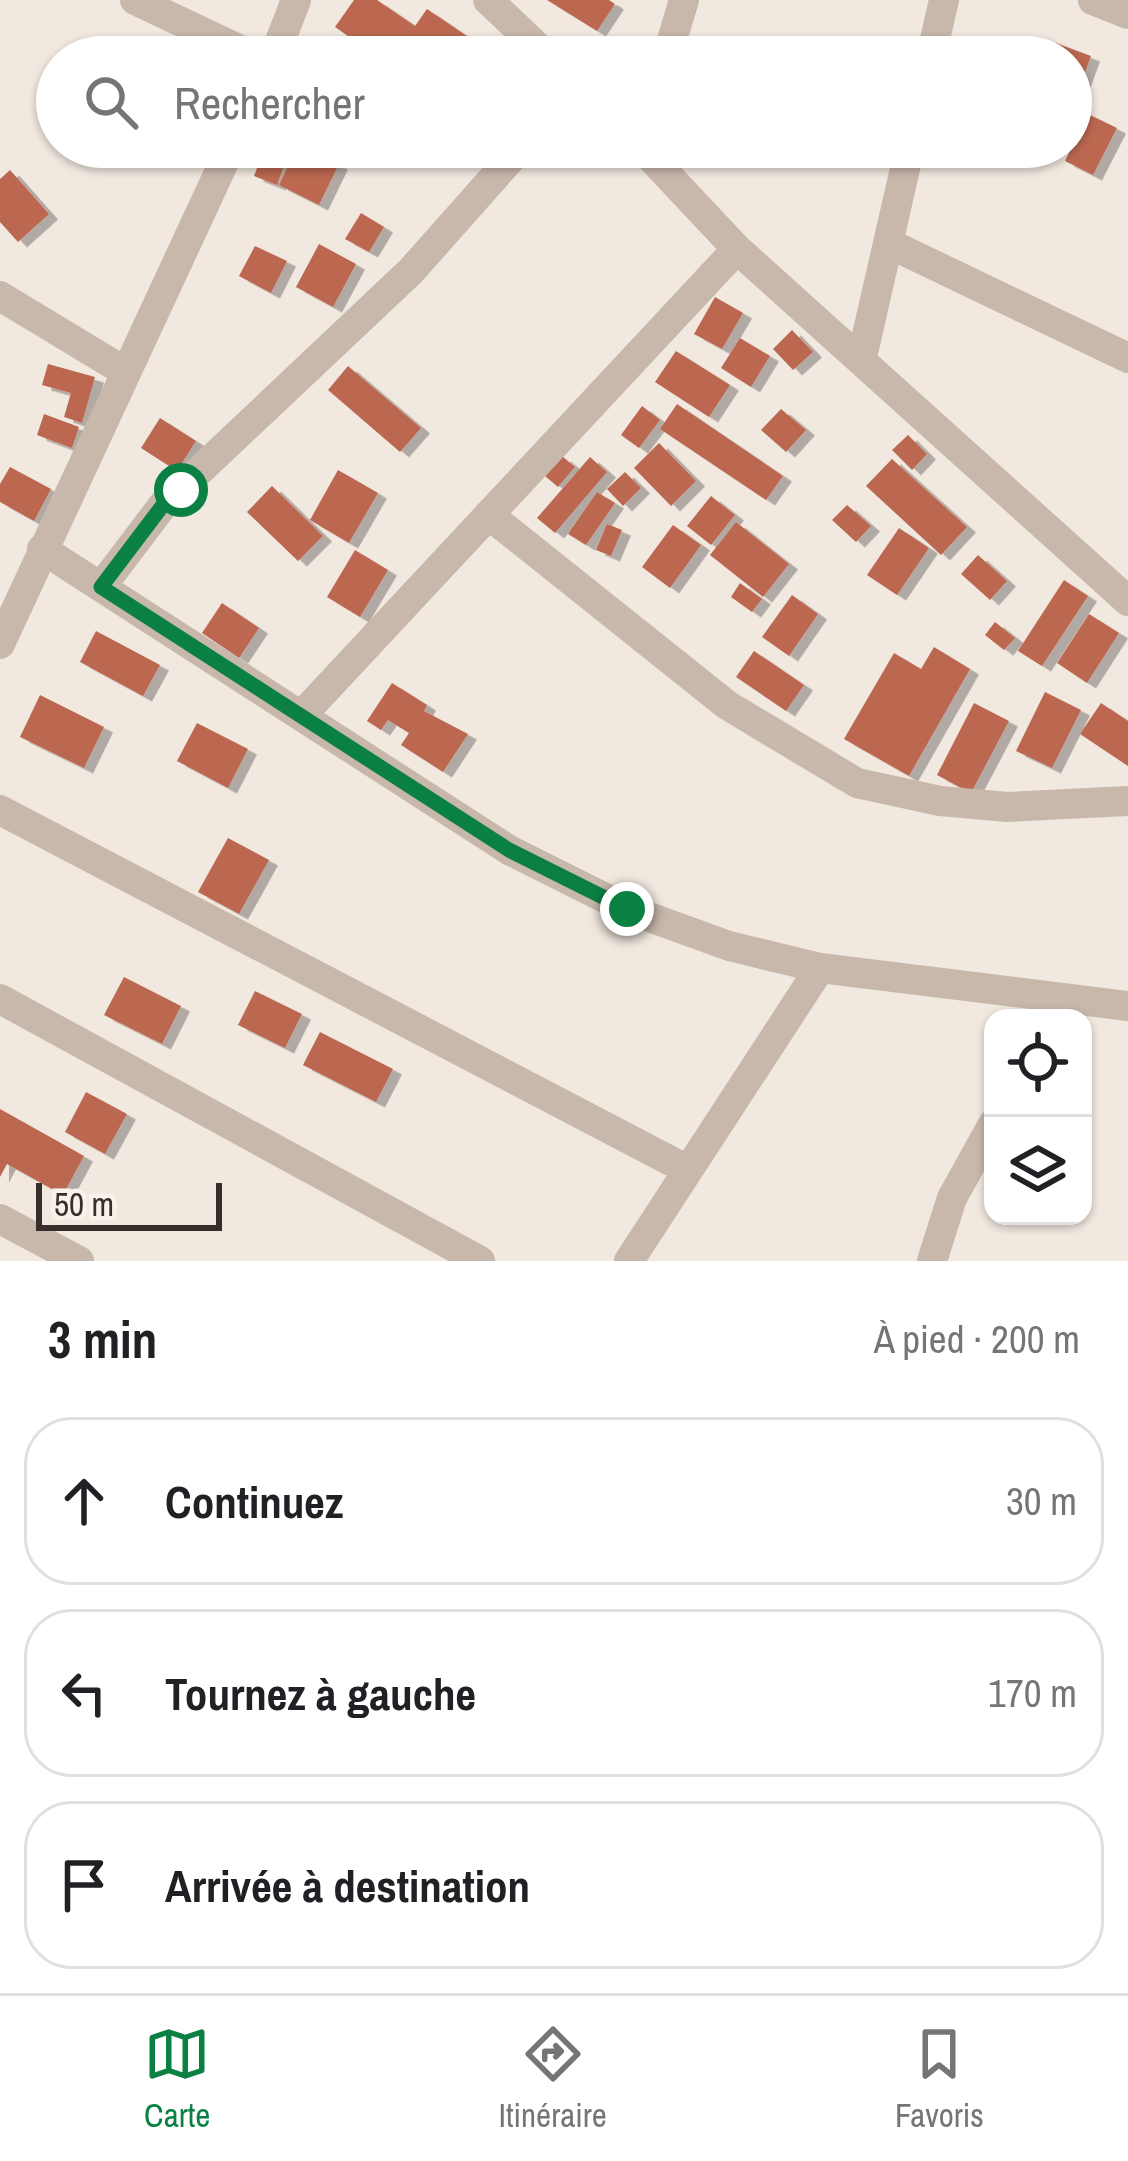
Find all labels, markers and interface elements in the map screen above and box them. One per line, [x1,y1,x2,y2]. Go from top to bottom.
search box [36,36,1092,168]
icon: search [78,69,144,135]
text: Rechercher [174,72,365,133]
route start [154,463,208,517]
route end [600,882,654,936]
map controls [984,1009,1092,1225]
button: locate [984,1009,1092,1117]
button: layers [984,1117,1092,1225]
scale bar [36,1177,222,1230]
text: 50 m [54,1182,114,1226]
text: 3 min [48,1305,157,1374]
text: À pied · 200 m [874,1313,1080,1365]
icon: ahead [51,1468,117,1534]
text: Continuez [165,1471,343,1532]
text: 30 m [1006,1475,1077,1527]
icon: left [51,1660,117,1726]
text: Tournez à gauche [165,1663,476,1724]
text: 170 m [988,1667,1077,1719]
icon: arrive [51,1852,117,1918]
text: Arrivée à destination [165,1855,530,1916]
tab: Carte [144,2021,210,2137]
tab: Itinéraire [498,2021,607,2137]
tab: Favoris [895,2021,984,2137]

